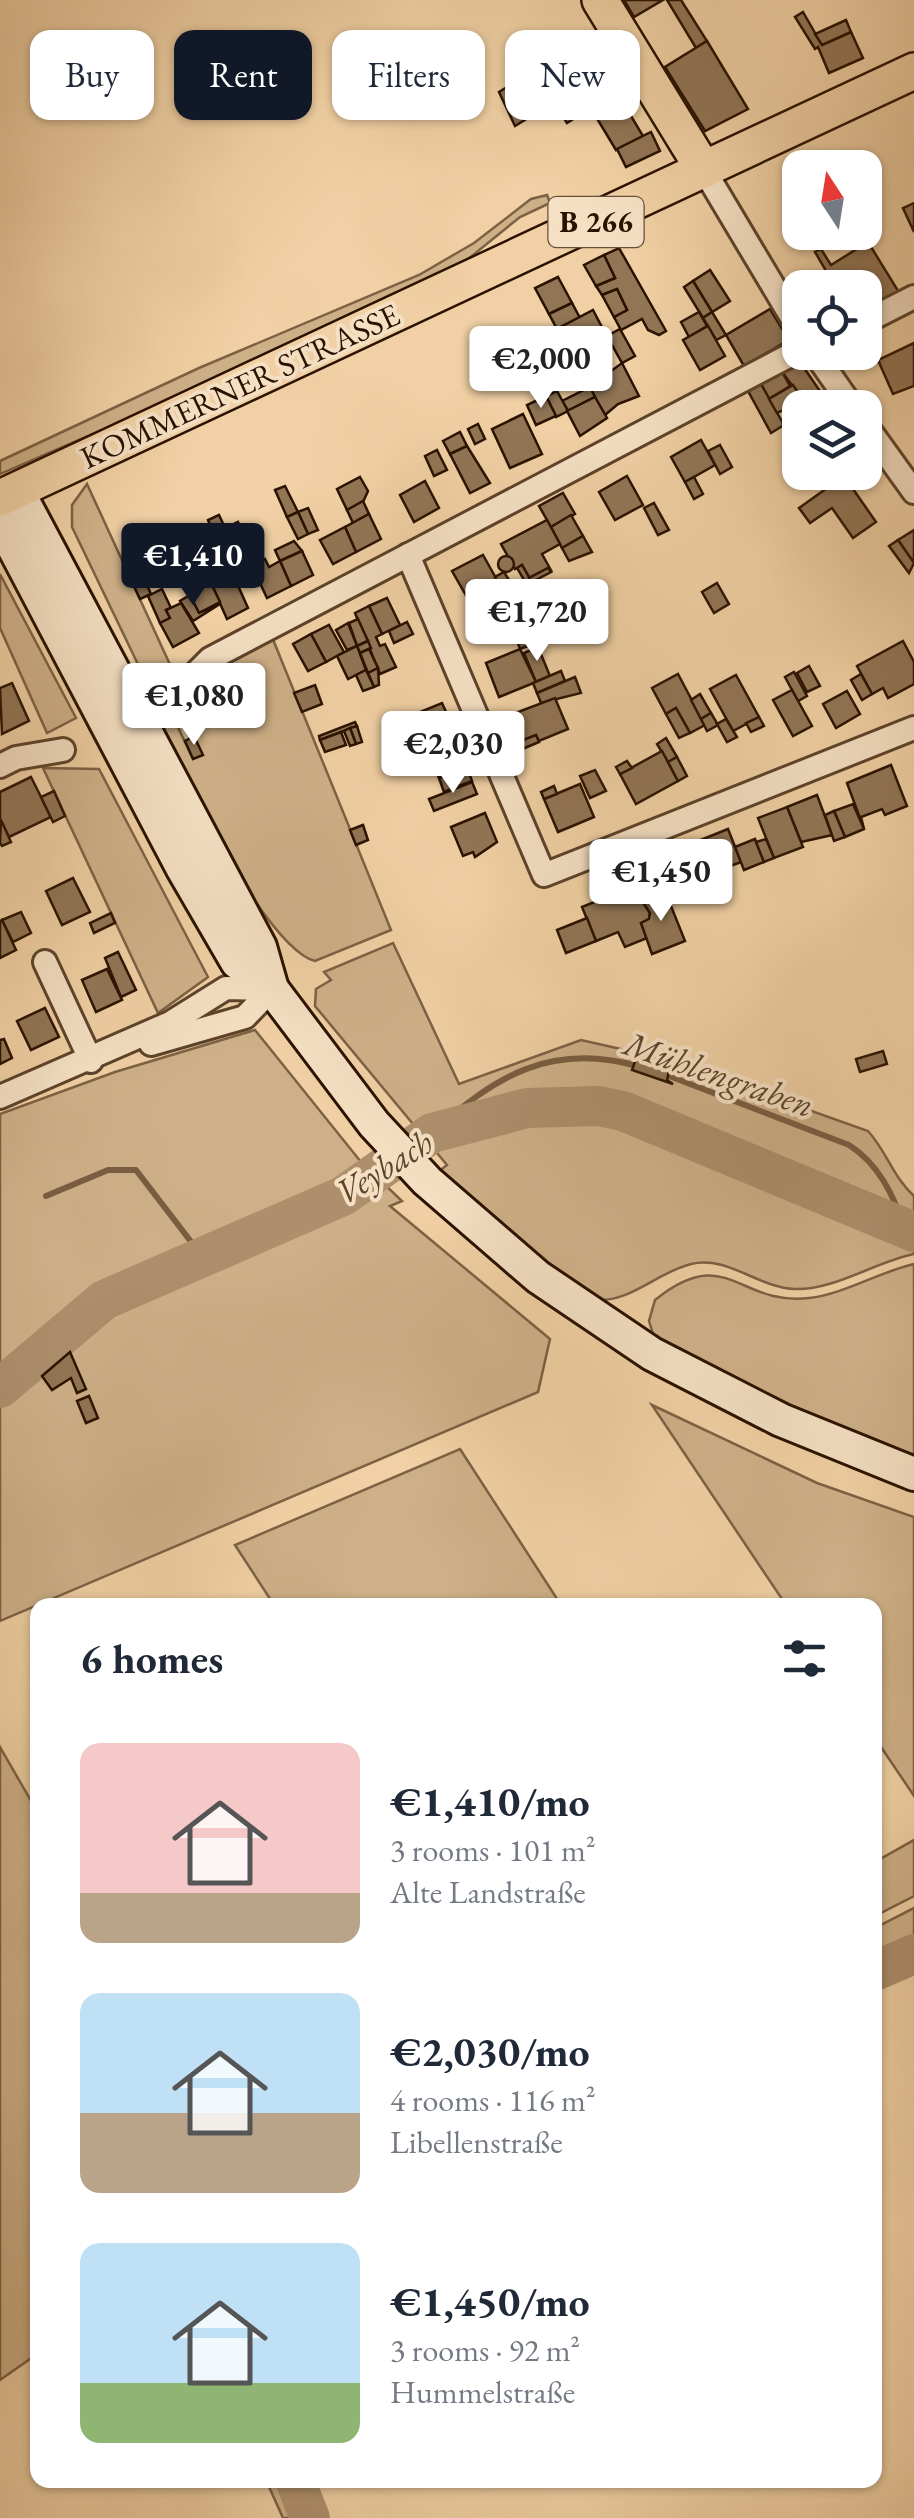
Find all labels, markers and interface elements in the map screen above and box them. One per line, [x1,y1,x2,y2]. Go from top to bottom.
chip: Buy [30,30,154,120]
chip: Rent [174,30,312,120]
chip: Filters [332,30,485,120]
chip: New [505,30,640,120]
north arrow [782,150,882,250]
map controls [782,150,882,490]
road number: B 266 [548,197,644,247]
button: locate [782,270,882,370]
street label: KOMMERNER STRASSE [74,293,406,479]
pin: €2,000 [460,326,622,411]
text: €2,000 [491,337,591,379]
button: layers [782,390,882,490]
pin: €1,410 [112,523,274,608]
text: €1,410 [143,534,243,576]
pin: €1,720 [456,579,618,664]
text: €1,720 [487,590,587,632]
pin: €1,080 [113,663,275,748]
text: €1,080 [144,674,244,716]
pin: €2,030 [372,711,534,796]
text: €2,030 [403,722,503,764]
pin: €1,450 [580,839,742,924]
text: €1,450 [611,850,711,892]
water label: Mühlengraben [616,1019,820,1128]
water label: Veybach [327,1119,441,1215]
text: 6 homes [80,1631,223,1686]
icon: filters [777,1631,832,1686]
text: €1,410/mo [390,1774,590,1829]
icon: home [160,1783,280,1903]
text: 3 rooms · 101 m² [390,1829,596,1871]
text: Alte Landstraße [390,1871,586,1913]
text: €2,030/mo [390,2024,590,2079]
icon: home [160,2033,280,2153]
text: 4 rooms · 116 m² [390,2079,596,2121]
text: Libellenstraße [390,2121,563,2163]
text: €1,450/mo [390,2274,590,2329]
icon: home [160,2283,280,2403]
text: 3 rooms · 92 m² [390,2329,580,2371]
text: Hummelstraße [390,2371,575,2413]

